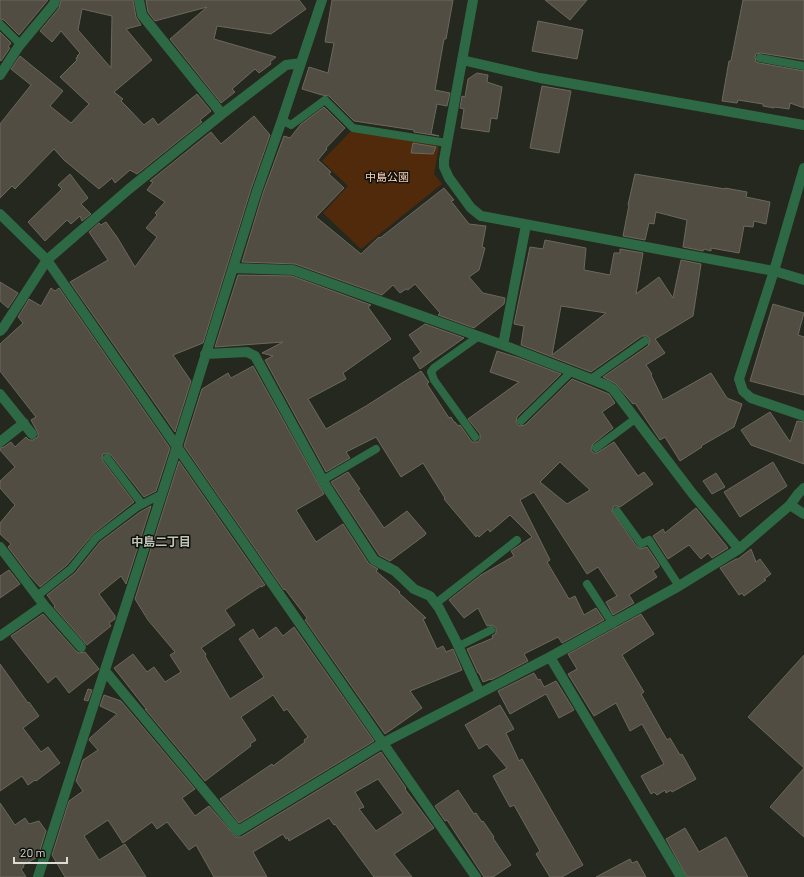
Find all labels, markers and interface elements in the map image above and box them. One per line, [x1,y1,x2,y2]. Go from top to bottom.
park label: 中島公園 [365,170,409,183]
district label: 中島二丁目 [131,534,191,548]
scale bar [14,839,67,865]
text: 20 m [20,845,46,859]

